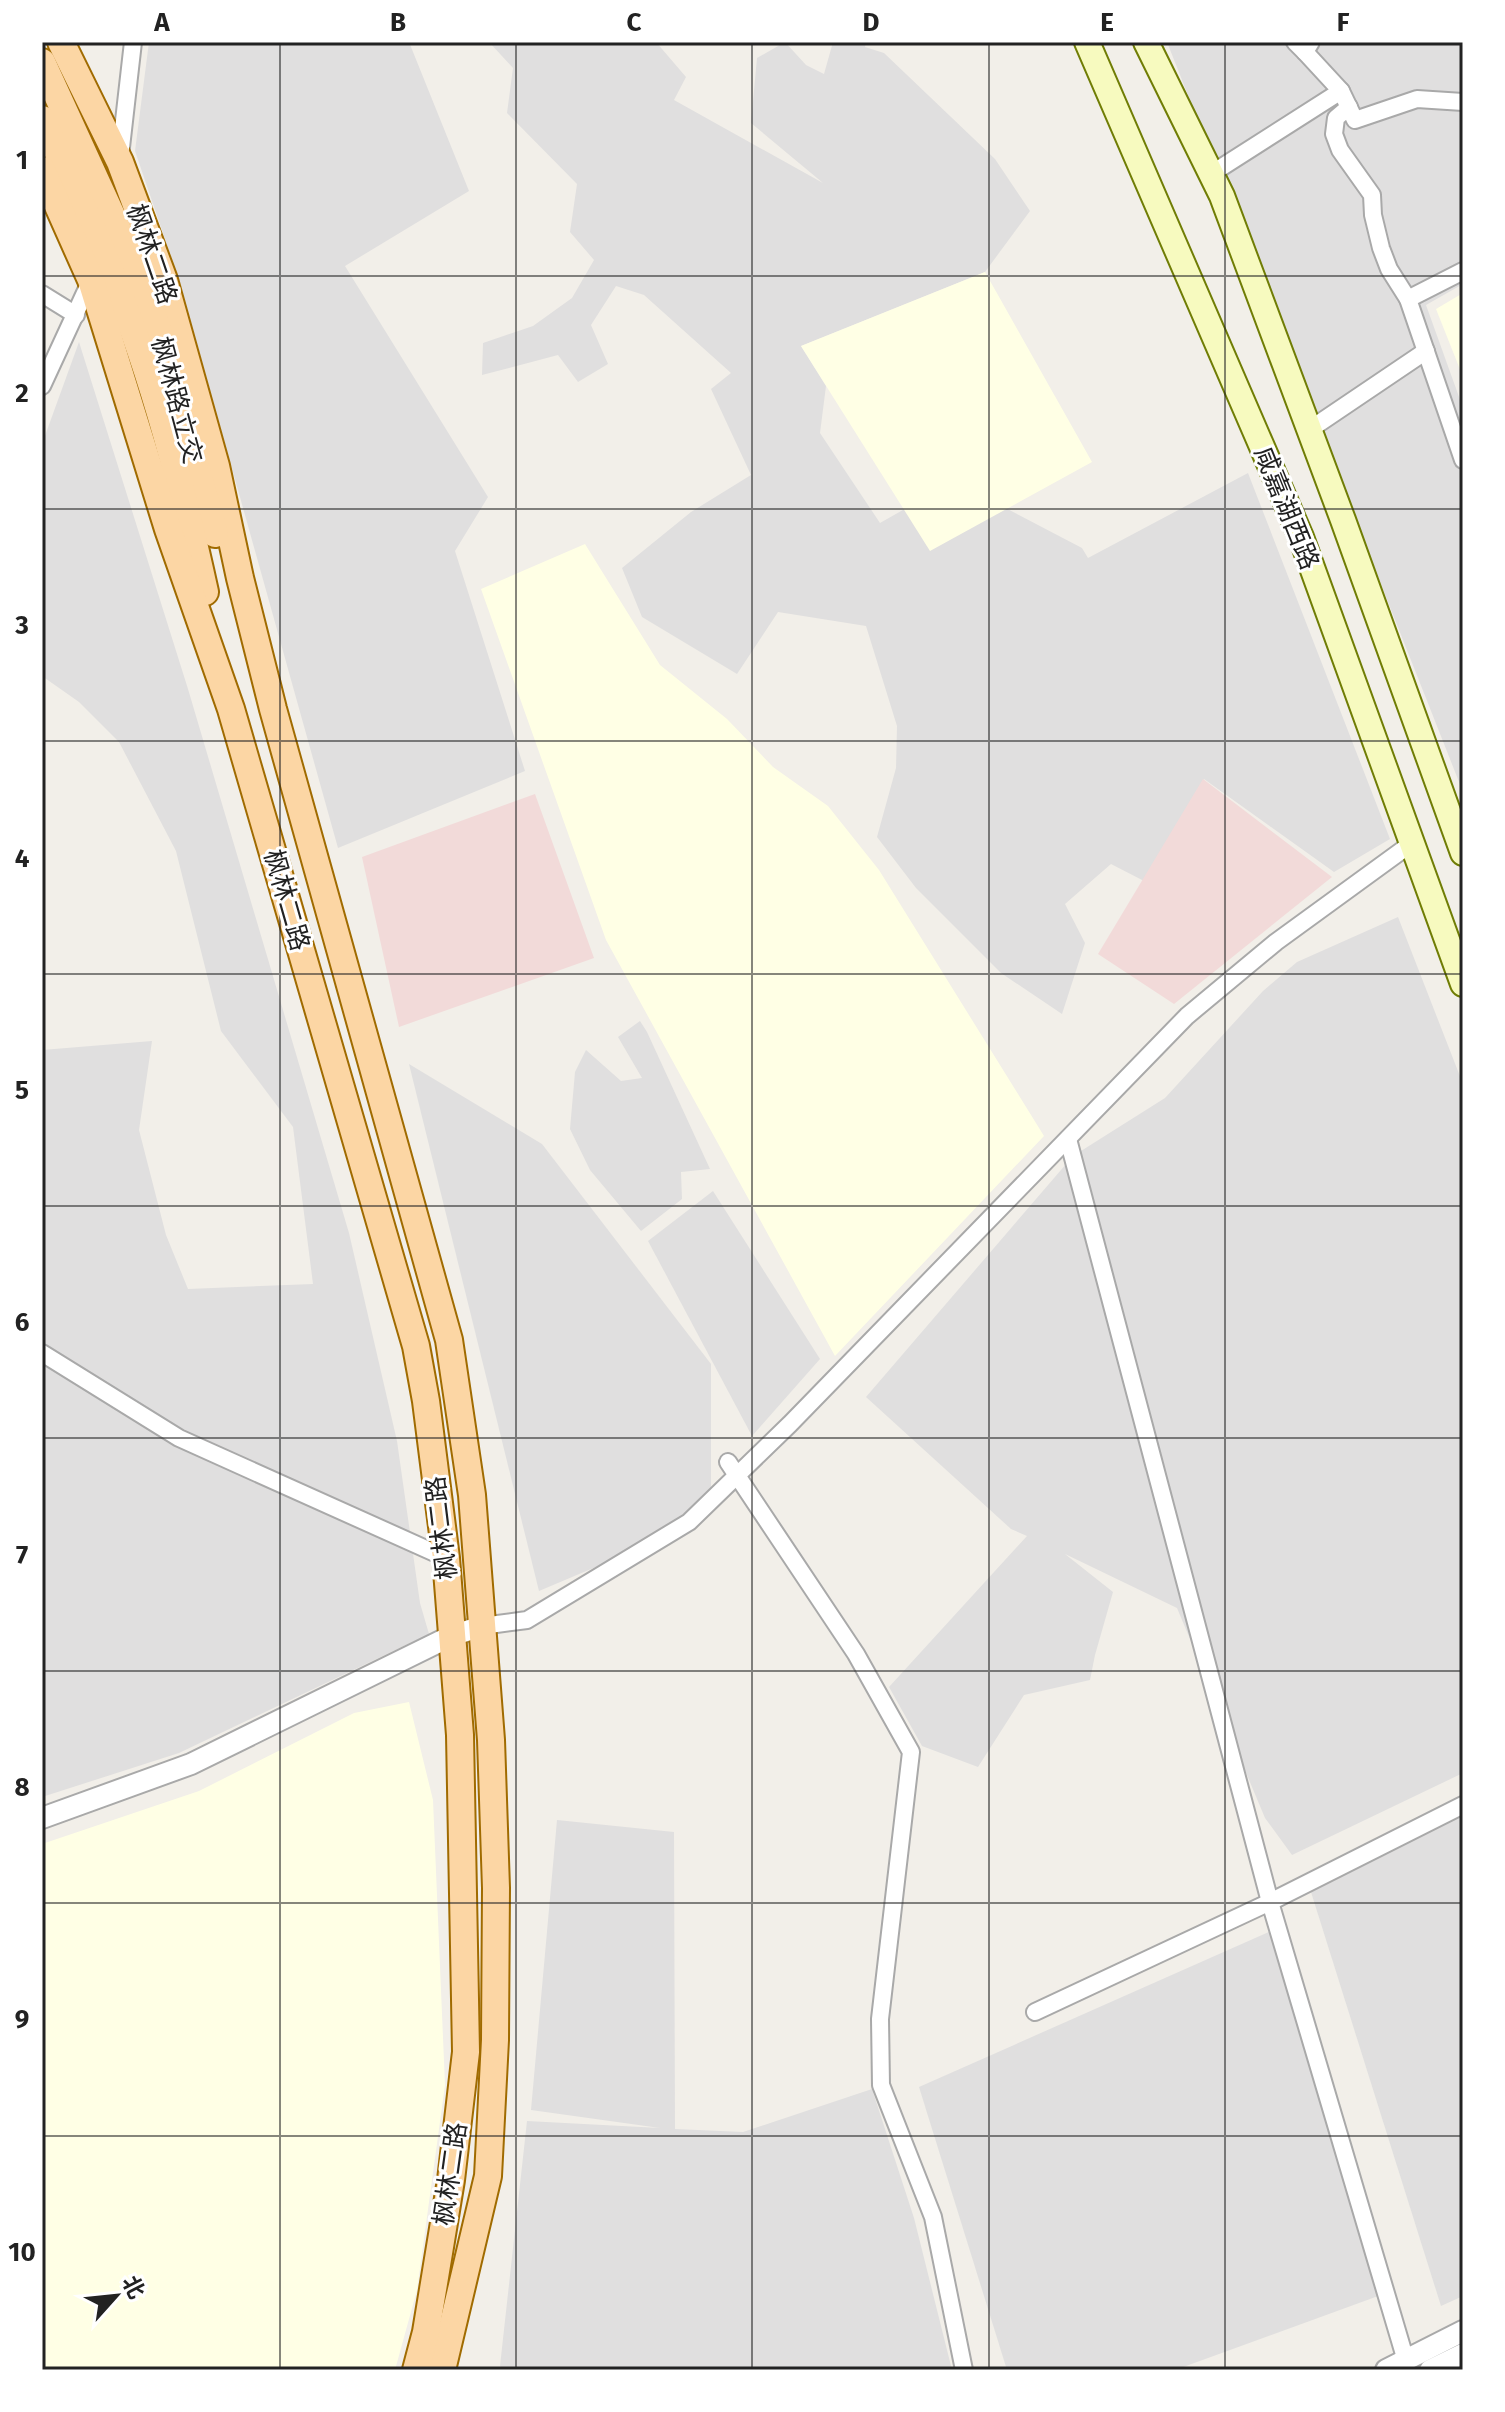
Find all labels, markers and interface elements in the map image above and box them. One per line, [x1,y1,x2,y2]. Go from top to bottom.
text: A [153,7,170,38]
text: B [390,7,406,38]
text: C [627,7,642,38]
text: D [863,7,880,38]
text: E [1100,7,1114,38]
text: F [1337,7,1350,38]
text: 1 [16,145,28,176]
street label: 枫林二路 [120,200,183,308]
street label: 枫林路立交 [145,333,208,467]
text: 2 [15,378,29,409]
street label: 咸嘉湖西路 [1248,442,1325,574]
text: 3 [14,610,29,641]
text: 4 [15,843,30,874]
street label: 枫林二路 [257,846,316,954]
text: 5 [15,1075,29,1106]
text: 6 [15,1307,30,1338]
street label: 枫林二路 [420,1474,463,1581]
text: 7 [16,1540,28,1571]
text: 8 [14,1772,30,1803]
text: 9 [15,2004,29,2035]
street label: 枫林二路 [428,2120,473,2228]
text: 10 [8,2237,36,2268]
north arrow [76,2256,156,2336]
text: 北 [116,2271,150,2303]

